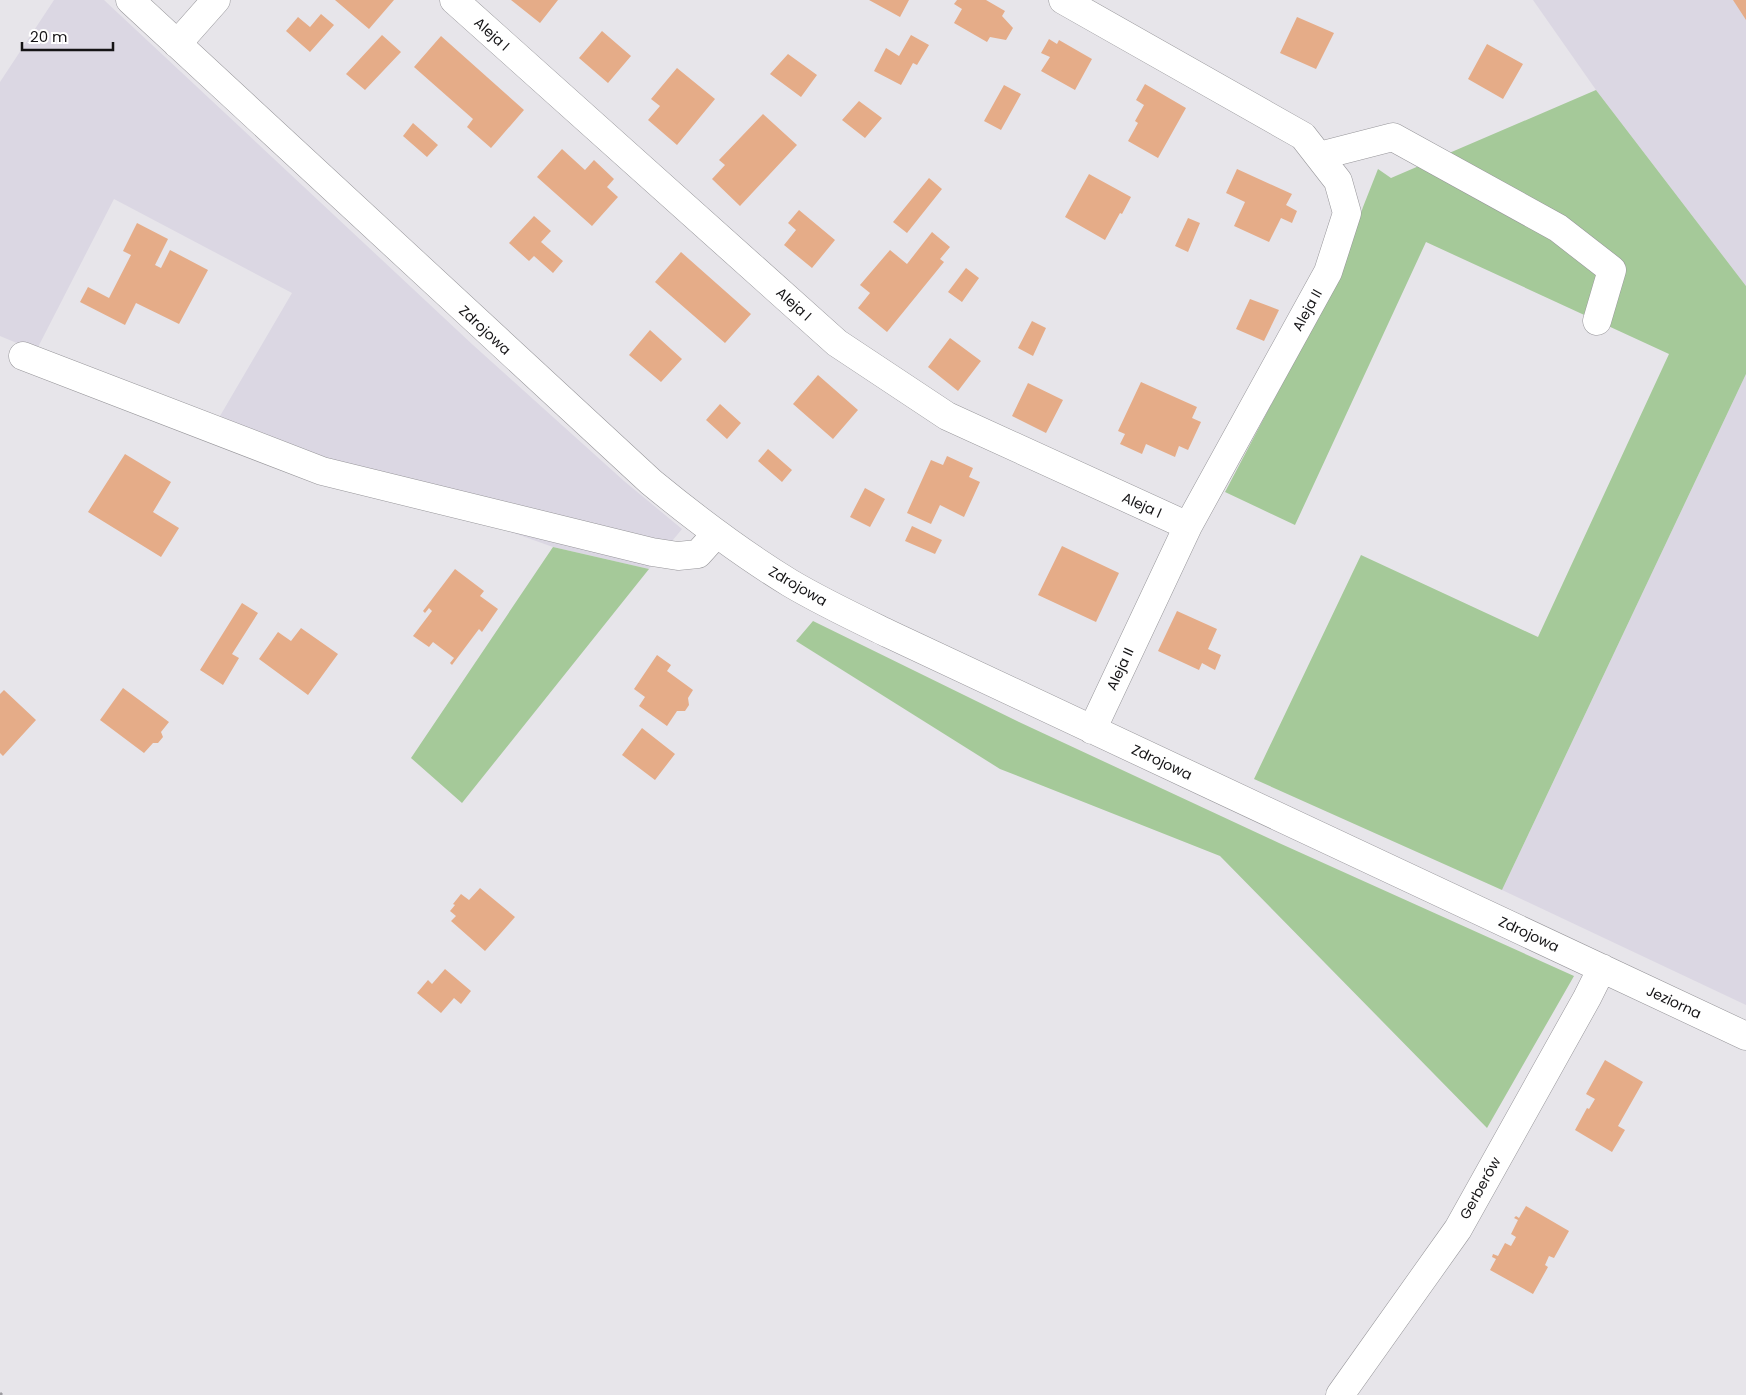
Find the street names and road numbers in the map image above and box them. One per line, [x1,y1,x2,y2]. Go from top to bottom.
street label: Aleja I [470,13,514,55]
street label: Aleja I [772,283,816,325]
street label: Aleja II [1287,285,1327,335]
street label: Zdrojowa [455,301,515,359]
street label: Aleja I [1119,487,1165,523]
street label: Zdrojowa [765,561,831,611]
street label: Aleja II [1101,644,1139,694]
street label: Zdrojowa [1128,739,1196,785]
street label: Zdrojowa [1495,911,1563,957]
street label: Jeziorna [1643,981,1705,1023]
street label: Gerberów [1455,1153,1506,1223]

